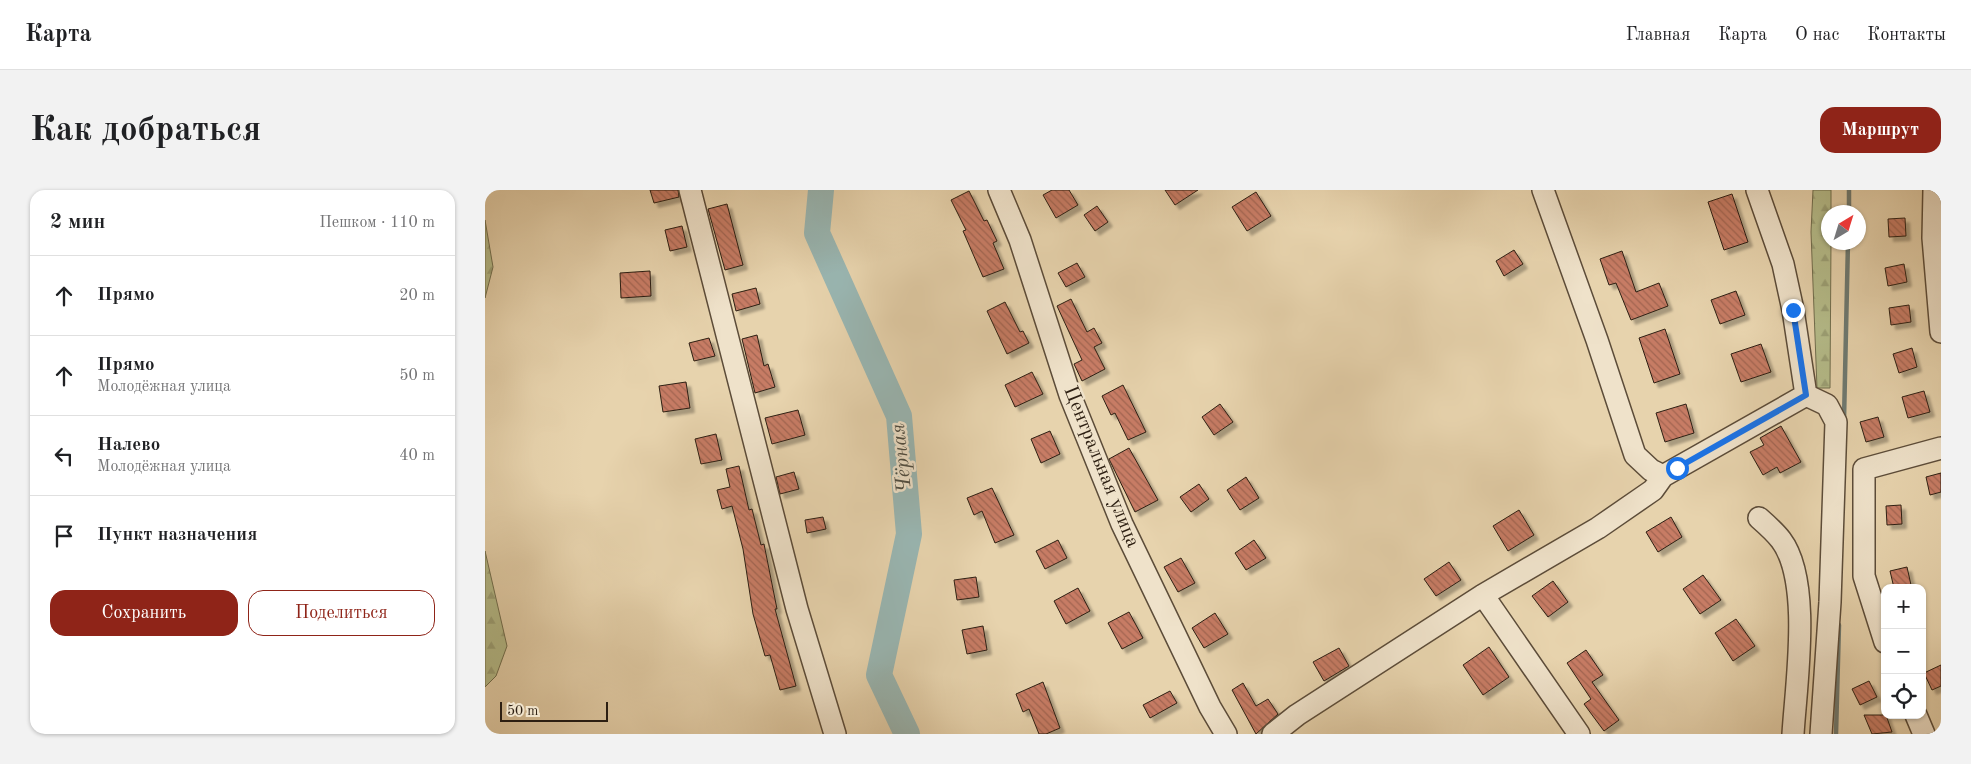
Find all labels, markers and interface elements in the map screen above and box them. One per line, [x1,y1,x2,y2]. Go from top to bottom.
text: Карта [25,23,92,47]
text: Главная [1626,26,1690,44]
text: Карта [1718,26,1767,44]
text: О нас [1795,26,1839,44]
text: Контакты [1867,26,1946,44]
button: Маршрут [1820,107,1941,153]
text: Как добраться [30,113,261,148]
north arrow [1821,205,1866,250]
text: 2 мин [50,212,105,233]
text: Пешком · 110 m [319,215,435,231]
icon: ahead [50,282,78,310]
text: Прямо [97,286,155,305]
text: 20 m [399,288,435,304]
route end [1782,299,1805,322]
text: Прямо [97,356,155,375]
icon: ahead [50,362,78,390]
text: 50 m [399,368,435,384]
text: Молодёжная улица [97,379,231,395]
street label: Центральная улица [1059,383,1143,551]
water label: Чёрная [888,422,916,494]
text: Налево [97,436,160,455]
icon: left [50,442,78,470]
text: 40 m [399,448,435,464]
route start [1666,457,1689,480]
text: Молодёжная улица [97,459,231,475]
icon: arrive [50,522,78,550]
text: Пункт назначения [97,526,257,545]
map controls [1881,584,1926,719]
button: + [1881,584,1926,629]
button: Сохранить [50,590,238,636]
button: Поделиться [248,590,435,636]
button: − [1881,629,1926,674]
button: locate [1881,674,1926,719]
scale bar [500,699,607,722]
text: 50 m [507,704,538,718]

